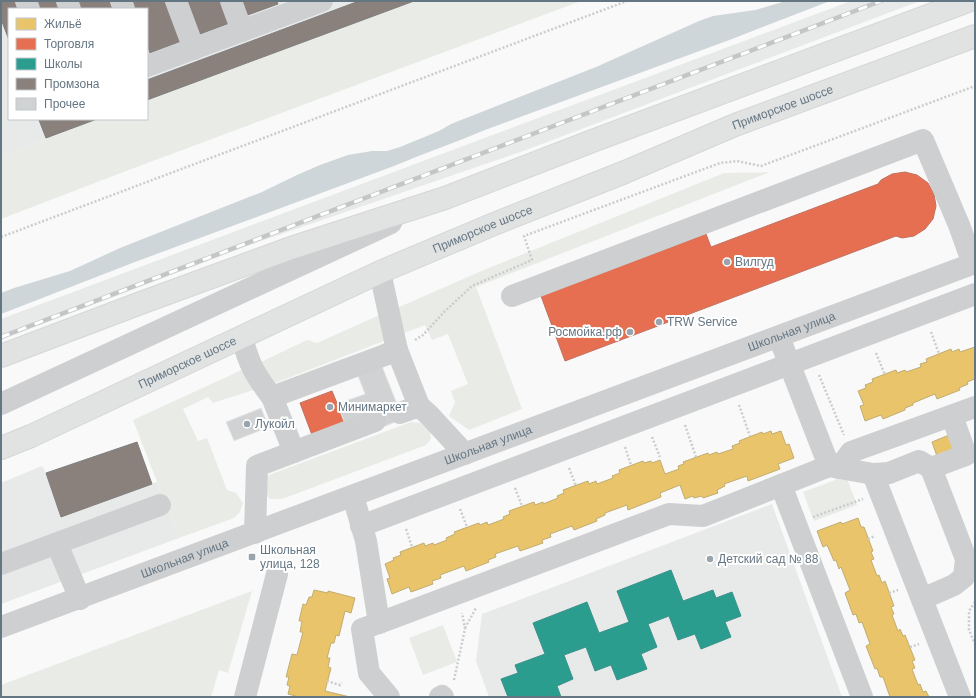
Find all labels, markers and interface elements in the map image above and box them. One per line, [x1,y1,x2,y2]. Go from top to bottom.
legend [8,8,148,120]
text: Жильё [44,17,82,31]
text: Торговля [44,37,94,51]
text: Школы [44,57,82,71]
text: Промзона [44,77,100,91]
street label: Приморское шоссе [730,82,835,132]
text: Прочее [44,97,86,111]
street label: Приморское шоссе [430,202,535,256]
place label: Вилгуд [735,255,774,269]
marker: Вилгуд [722,257,732,267]
street label: Школьная улица [746,309,838,354]
place label: TRW Service [667,315,738,329]
marker: TRW Service [654,317,664,327]
place label: Росмойка.рф [548,325,622,339]
marker: Росмойка.рф [625,327,635,337]
street label: Приморское шоссе [136,333,239,392]
place label: Минимаркет [338,400,407,414]
marker: Минимаркет [325,402,335,412]
place label: Лукойл [255,417,295,431]
marker: Лукойл [242,419,252,429]
street label: Школьная улица [442,422,534,468]
street label: Школьная улица [139,536,231,581]
place label: Школьная улица, 128 [260,543,320,571]
marker: Школьная улица, 128 [247,552,257,562]
place label: Детский сад № 88 [718,552,819,566]
marker: Детский сад № 88 [705,554,715,564]

